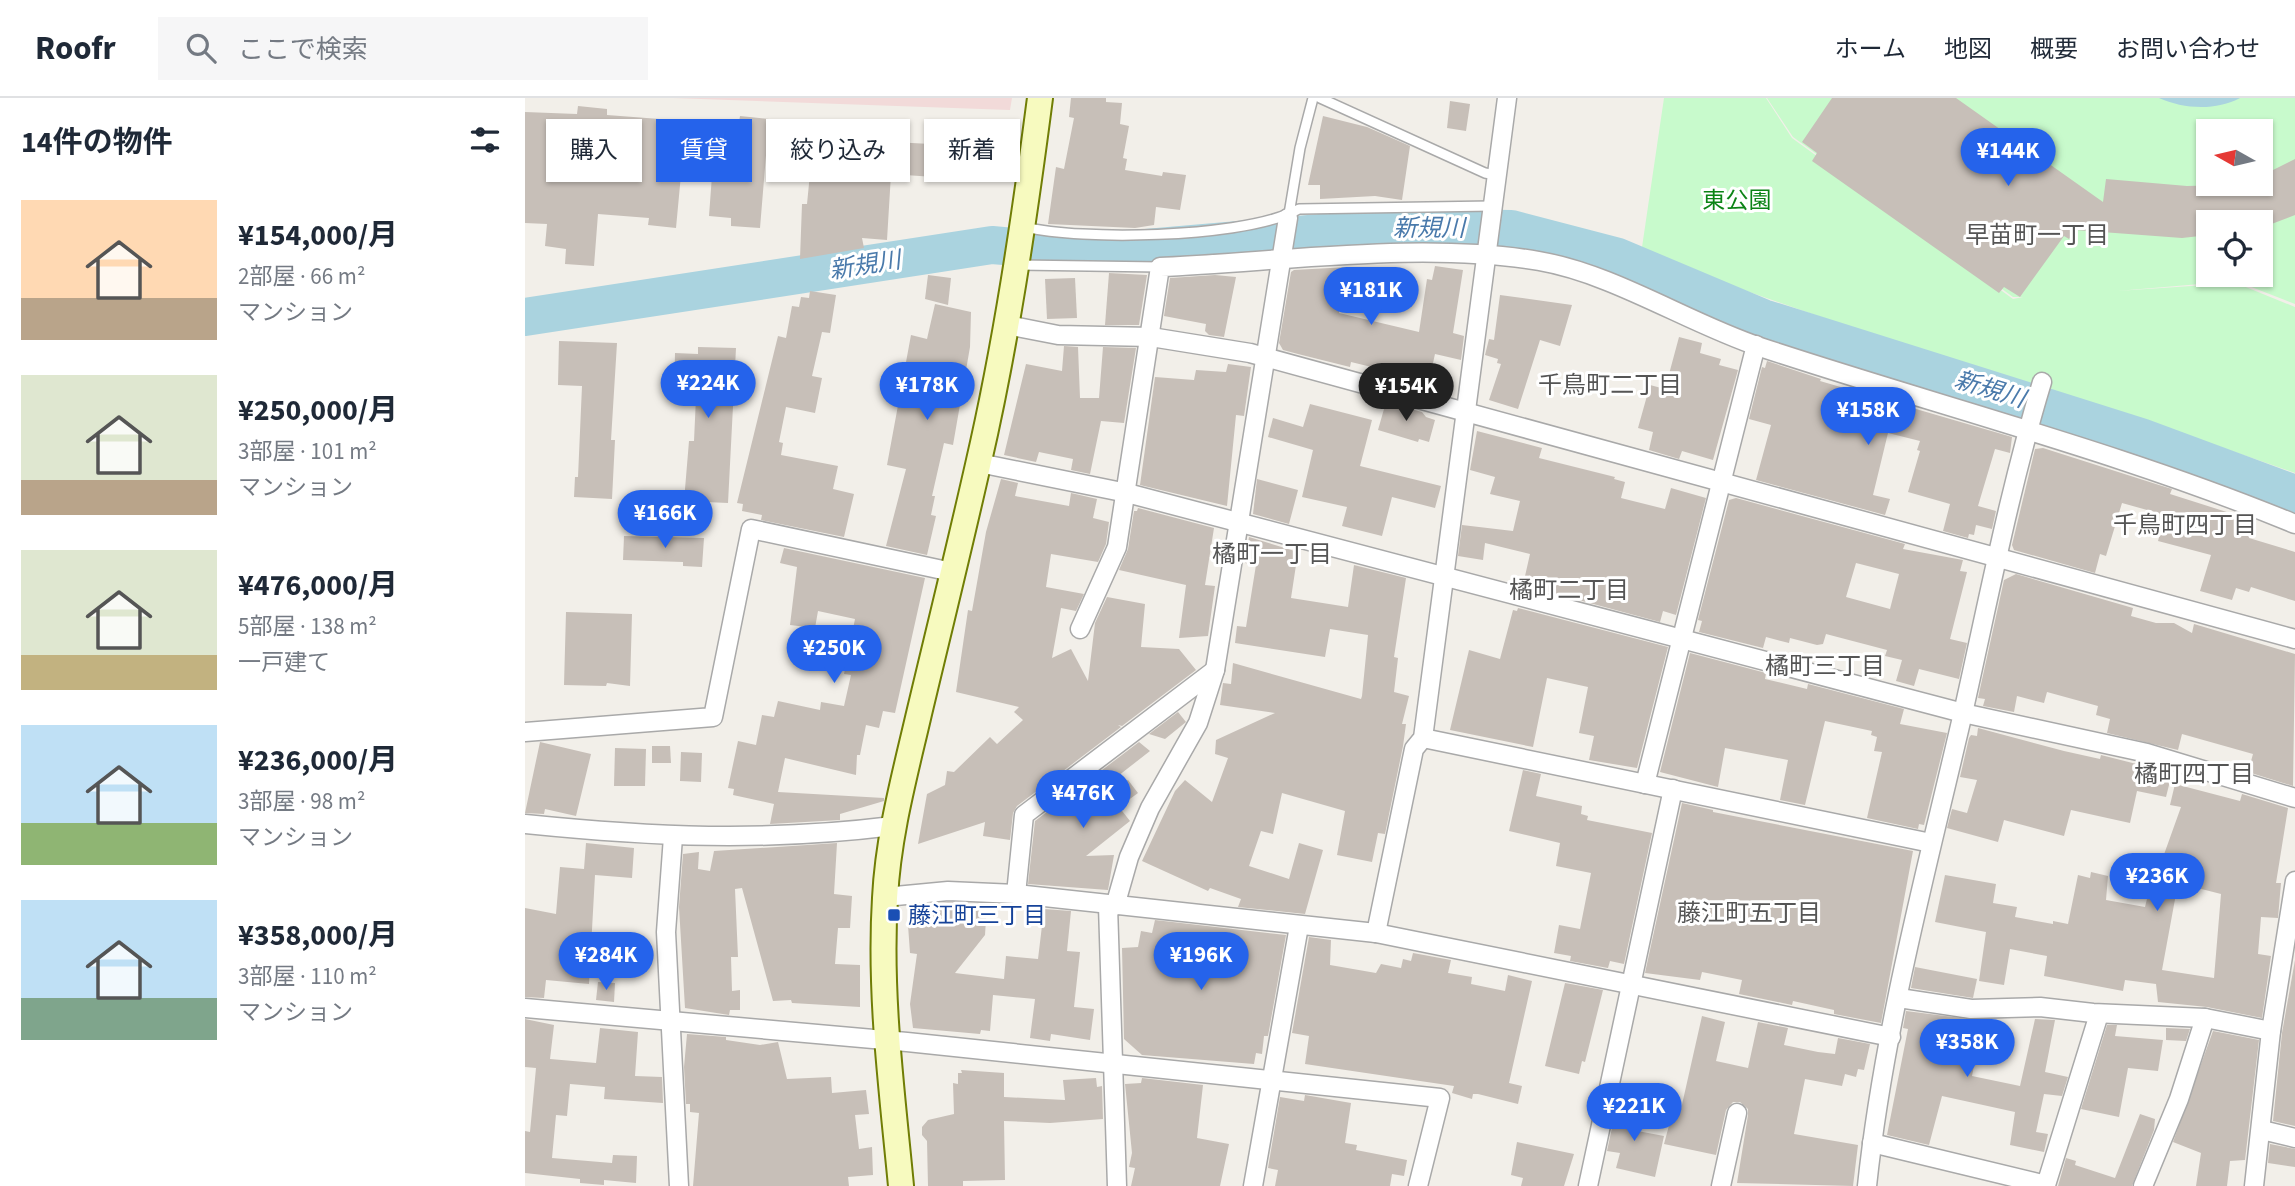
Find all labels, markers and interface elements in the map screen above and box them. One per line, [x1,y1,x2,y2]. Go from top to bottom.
search box [158,17,648,80]
text: Roofr [35,25,116,72]
icon: search [182,29,220,67]
text: ここで検索 [238,31,368,68]
text: ホーム [1835,32,1906,67]
text: 地図 [1944,32,1992,67]
text: 概要 [2030,32,2078,67]
text: お問い合わせ [2116,32,2260,67]
chip: 購入 [546,119,642,182]
chip: 賃貸 [656,119,752,182]
chip: 絞り込み [766,119,910,182]
chip: 新着 [924,119,1020,182]
north arrow [2196,119,2273,196]
map controls [2196,119,2273,287]
text: 14件の物件 [21,121,173,164]
icon: filters [466,121,504,159]
pin: ¥144K [1959,129,2057,188]
text: ¥144K [1977,134,2039,167]
park label: 東公園 [1703,184,1772,217]
button: locate [2196,210,2273,287]
water label: 新規川 [1393,211,1468,246]
text: ¥154,000/月 [238,214,398,257]
district label: 早苗町一丁目 [1965,218,2109,253]
icon: home [77,228,161,312]
water label: 新規川 [827,242,906,288]
text: 2部屋 · 66 m² [238,260,365,293]
pin: ¥181K [1322,268,1420,327]
text: ¥181K [1340,273,1402,306]
text: マンション [238,296,353,329]
pin: ¥224K [659,360,757,420]
pin: ¥178K [878,362,976,422]
water label: 新規川 [1950,362,2032,418]
pin: ¥154K [1357,364,1455,423]
text: ¥224K [677,366,739,399]
text: ¥178K [896,368,958,401]
district label: 千鳥町二丁目 [1538,368,1682,403]
text: ¥154K [1375,369,1437,402]
pin: ¥158K [1819,388,1917,447]
text: ¥250,000/月 [238,389,398,432]
text: ¥158K [1837,393,1899,426]
icon: home [77,403,161,487]
text: 3部屋 · 101 m² [238,435,377,468]
text: マンション [238,471,353,504]
pin: ¥166K [616,490,714,550]
text: ¥166K [634,496,696,529]
district label: 千鳥町四丁目 [2113,508,2257,543]
district label: 橘町一丁目 [1212,537,1332,572]
text: ¥476,000/月 [238,564,398,607]
district label: 橘町二丁目 [1509,573,1629,608]
icon: home [77,578,161,662]
text: 5部屋 · 138 m² [238,610,377,643]
pin: ¥250K [785,626,883,685]
text: ¥250K [803,631,865,664]
text: 一戸建て [238,646,330,679]
district label: 橘町三丁目 [1765,649,1885,684]
text: ¥236,000/月 [238,739,398,782]
icon: home [77,753,161,837]
district label: 橘町四丁目 [2134,757,2254,792]
pin: ¥476K [1034,770,1132,830]
text: ¥476K [1052,776,1114,809]
text: 3部屋 · 98 m² [238,785,365,818]
text: マンション [238,821,353,854]
pin: ¥236K [2108,854,2206,913]
text: ¥236K [2126,859,2188,892]
district label: 藤江町五丁目 [1677,896,1821,931]
place label: 藤江町三丁目 [908,899,1046,932]
marker: 藤江町三丁目 [886,907,902,923]
text: ¥358,000/月 [238,914,398,957]
icon: home [77,928,161,1012]
pin: ¥284K [557,932,655,992]
pin: ¥196K [1152,932,1250,992]
text: ¥284K [575,938,637,971]
text: ¥196K [1170,938,1232,971]
text: 3部屋 · 110 m² [238,960,377,993]
text: マンション [238,996,353,1029]
pin: ¥358K [1918,1020,2016,1079]
text: ¥358K [1936,1025,1998,1058]
pin: ¥221K [1585,1084,1683,1143]
text: ¥221K [1603,1089,1665,1122]

